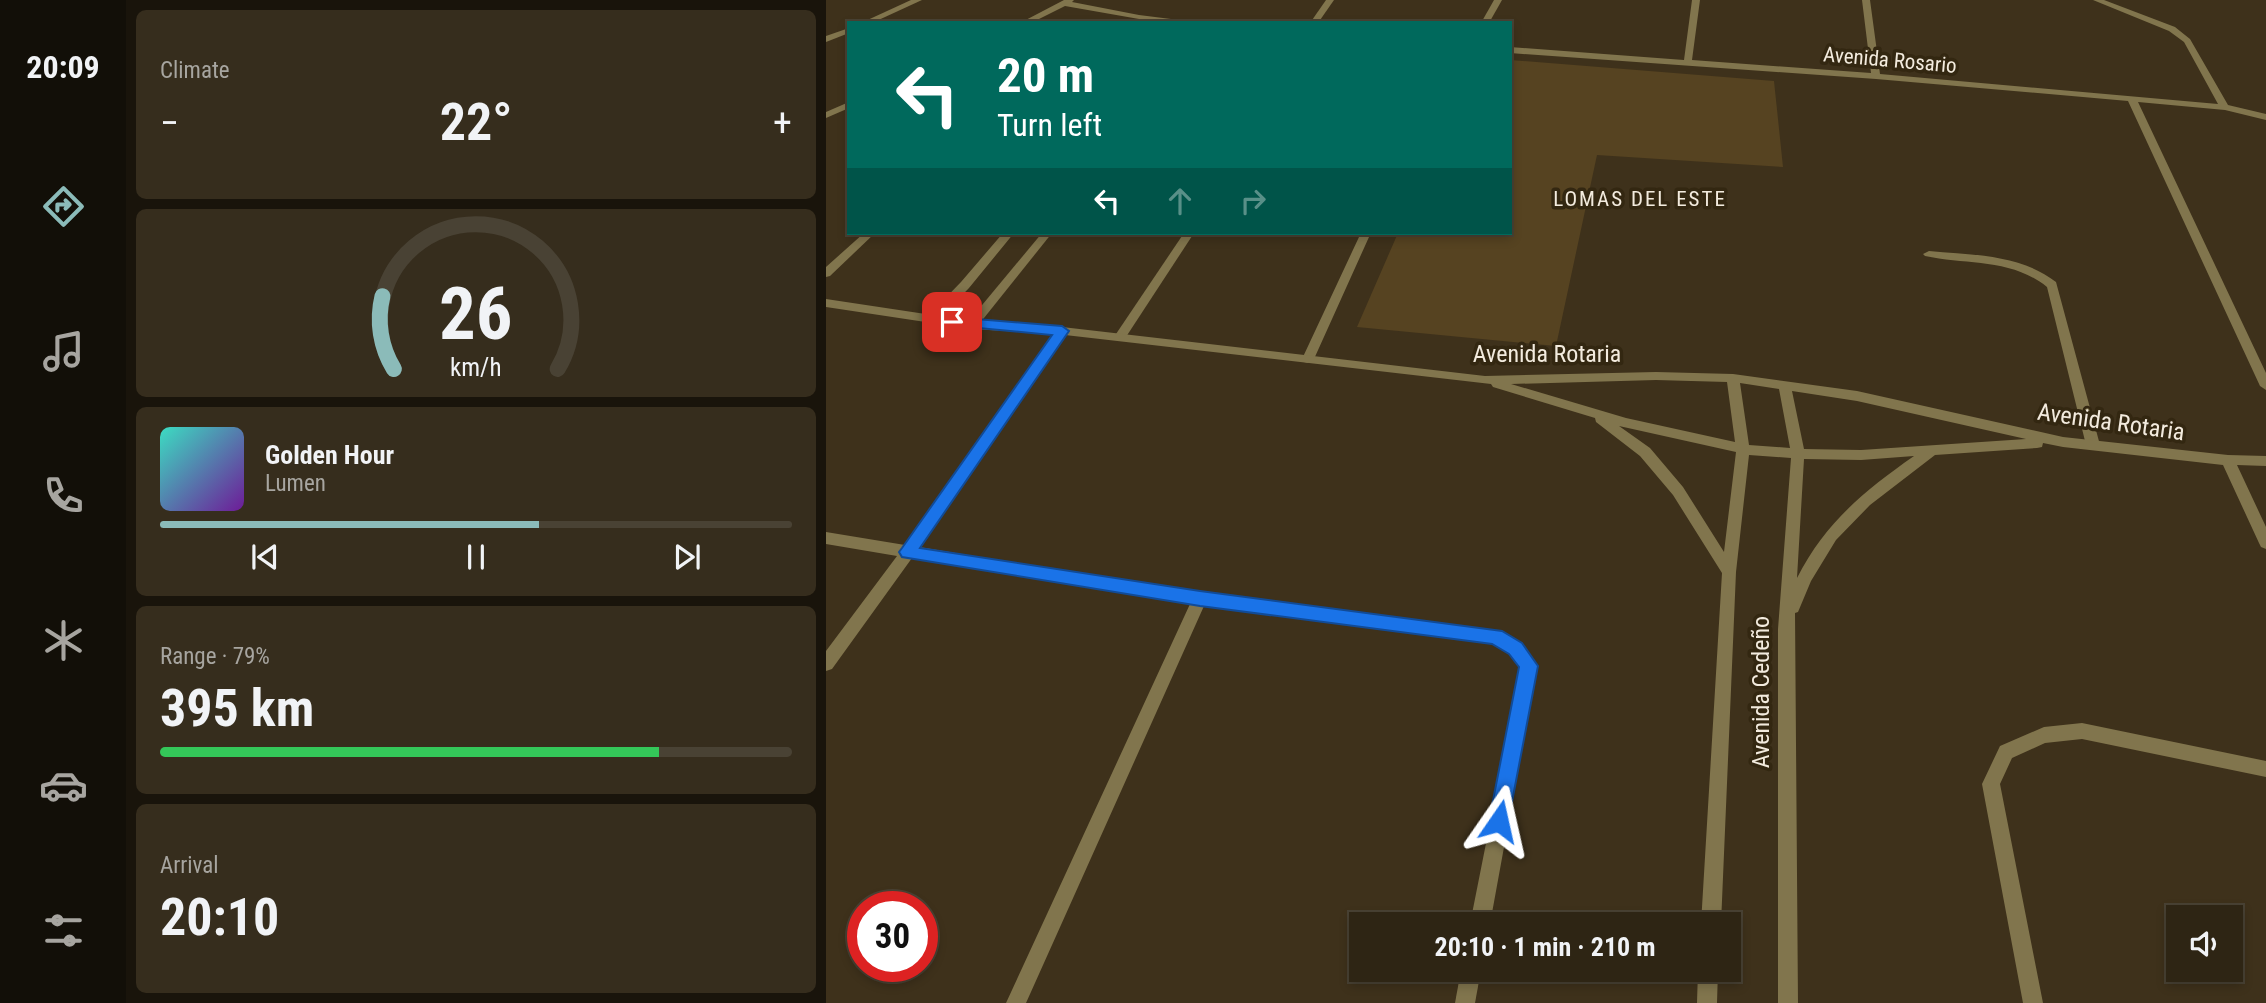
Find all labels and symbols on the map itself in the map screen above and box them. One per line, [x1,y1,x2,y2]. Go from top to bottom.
street label: Avenida Rosario [1822,42,1958,78]
district label: LOMAS DEL ESTE [1553,187,1727,211]
pin [922,292,982,352]
street label: Avenida Rotaria [1473,340,1621,368]
street label: Avenida Rotaria [2036,398,2186,446]
street label: Avenida Cedeño [1747,616,1775,768]
position arrow [1462,784,1536,858]
speed limit sign: 30 [847,891,938,982]

